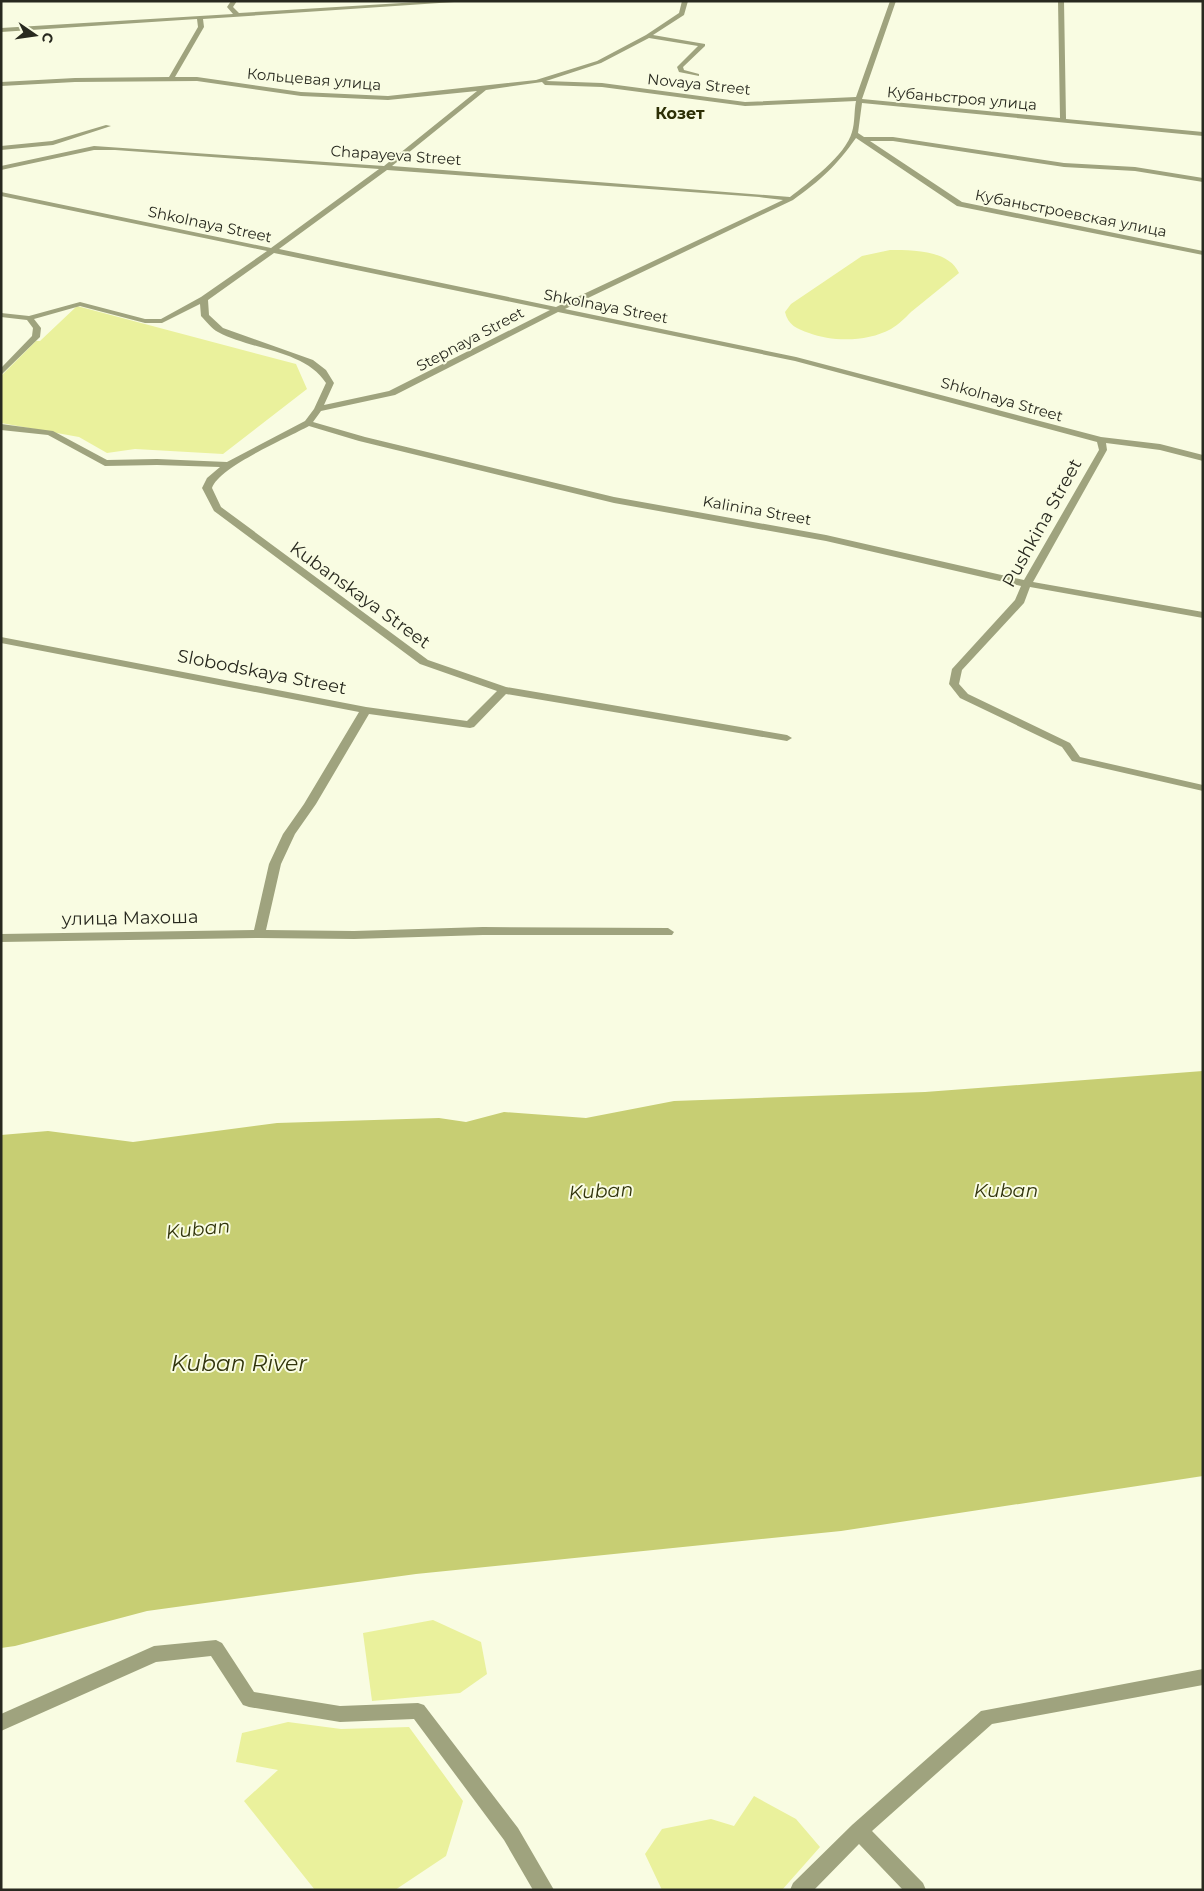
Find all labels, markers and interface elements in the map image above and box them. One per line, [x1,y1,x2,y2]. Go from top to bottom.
north arrow [10,10,60,60]
text: С [38,31,58,45]
street label: Кольцевая улица [246,64,382,94]
street label: Novaya Street [646,69,752,99]
street label: Кубаньстроя улица [886,82,1038,114]
district label: Козет [655,104,705,123]
street label: Chapayeva Street [330,141,462,169]
street label: Кубаньстроевская улица [974,185,1168,241]
street label: Shkolnaya Street [146,202,274,246]
street label: Shkolnaya Street [542,285,670,327]
street label: Stepnaya Street [413,303,527,375]
street label: Shkolnaya Street [939,372,1065,426]
street label: Pushkina Street [998,455,1086,591]
street label: Kalinina Street [701,491,813,529]
street label: Kubanskaya Street [285,537,435,653]
street label: Slobodskaya Street [176,645,348,699]
street label: улица Махоша [61,906,198,930]
water label: Kuban [568,1178,634,1204]
water label: Kuban [974,1179,1038,1202]
water label: Kuban [165,1214,231,1244]
water label: Kuban River [171,1350,308,1377]

